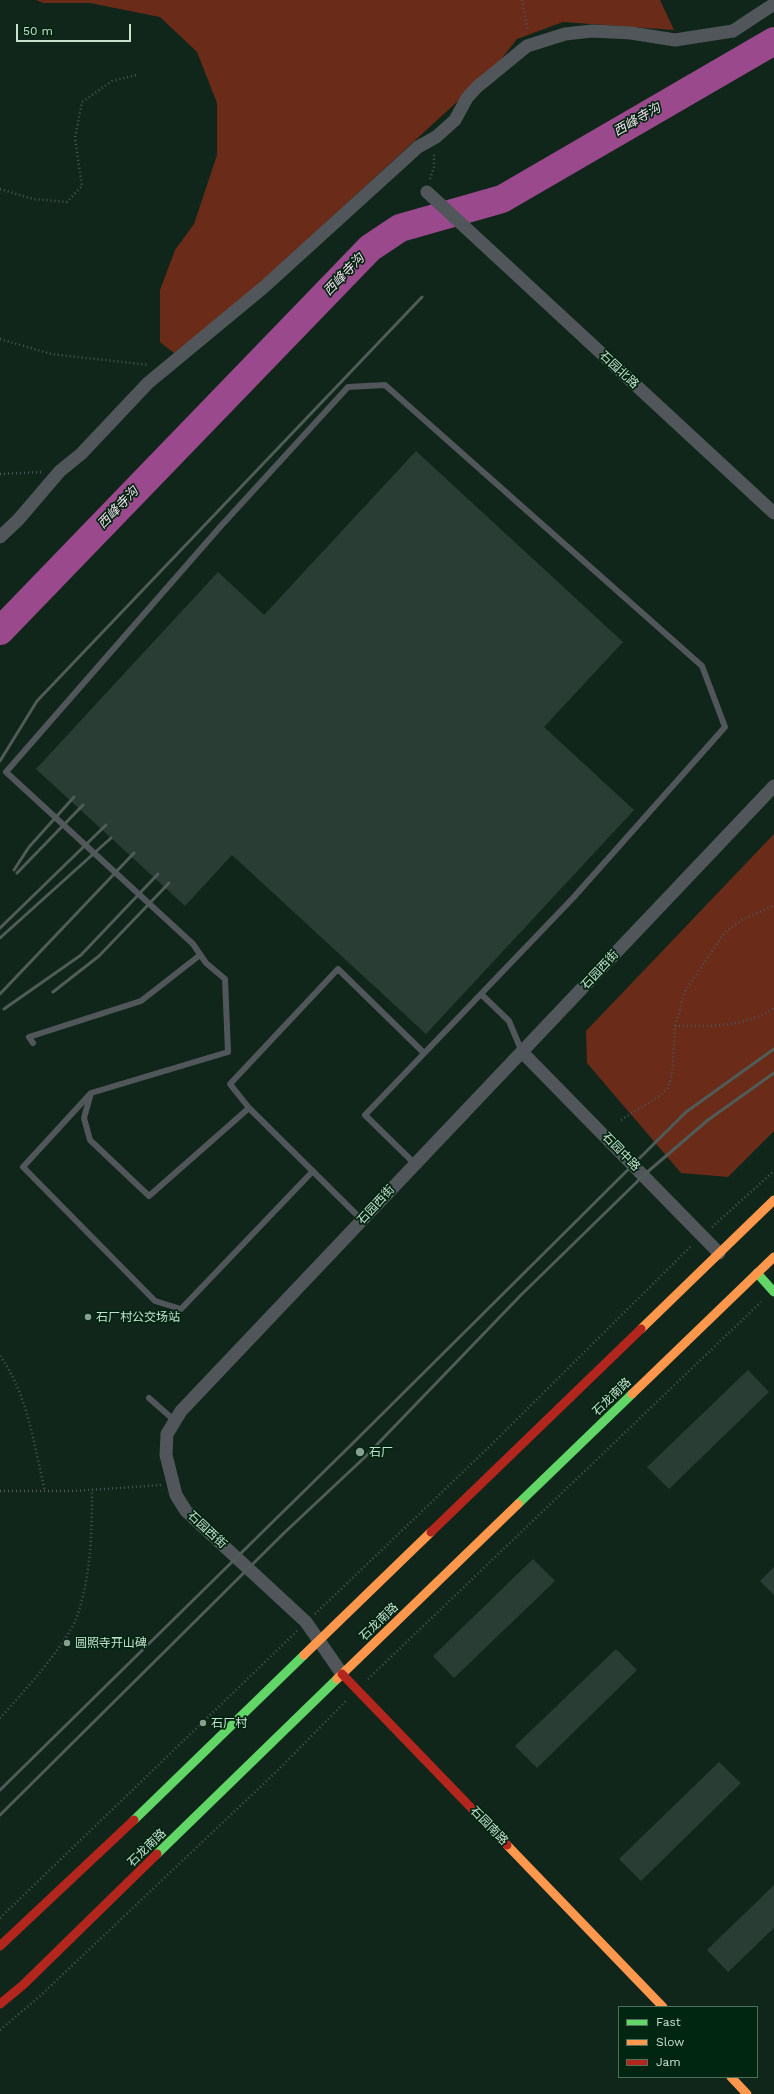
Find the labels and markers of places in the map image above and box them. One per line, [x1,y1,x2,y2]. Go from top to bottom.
place label: 石厂村公交场站 [96,1310,180,1324]
marker: 石厂村公交场站 [83,1312,93,1322]
place label: 石厂 [369,1445,393,1459]
marker: 石厂 [354,1446,366,1458]
place label: 圆照寺开山碑 [75,1636,147,1650]
marker: 圆照寺开山碑 [62,1638,72,1648]
place label: 石厂村 [211,1716,247,1730]
marker: 石厂村 [198,1718,208,1728]

